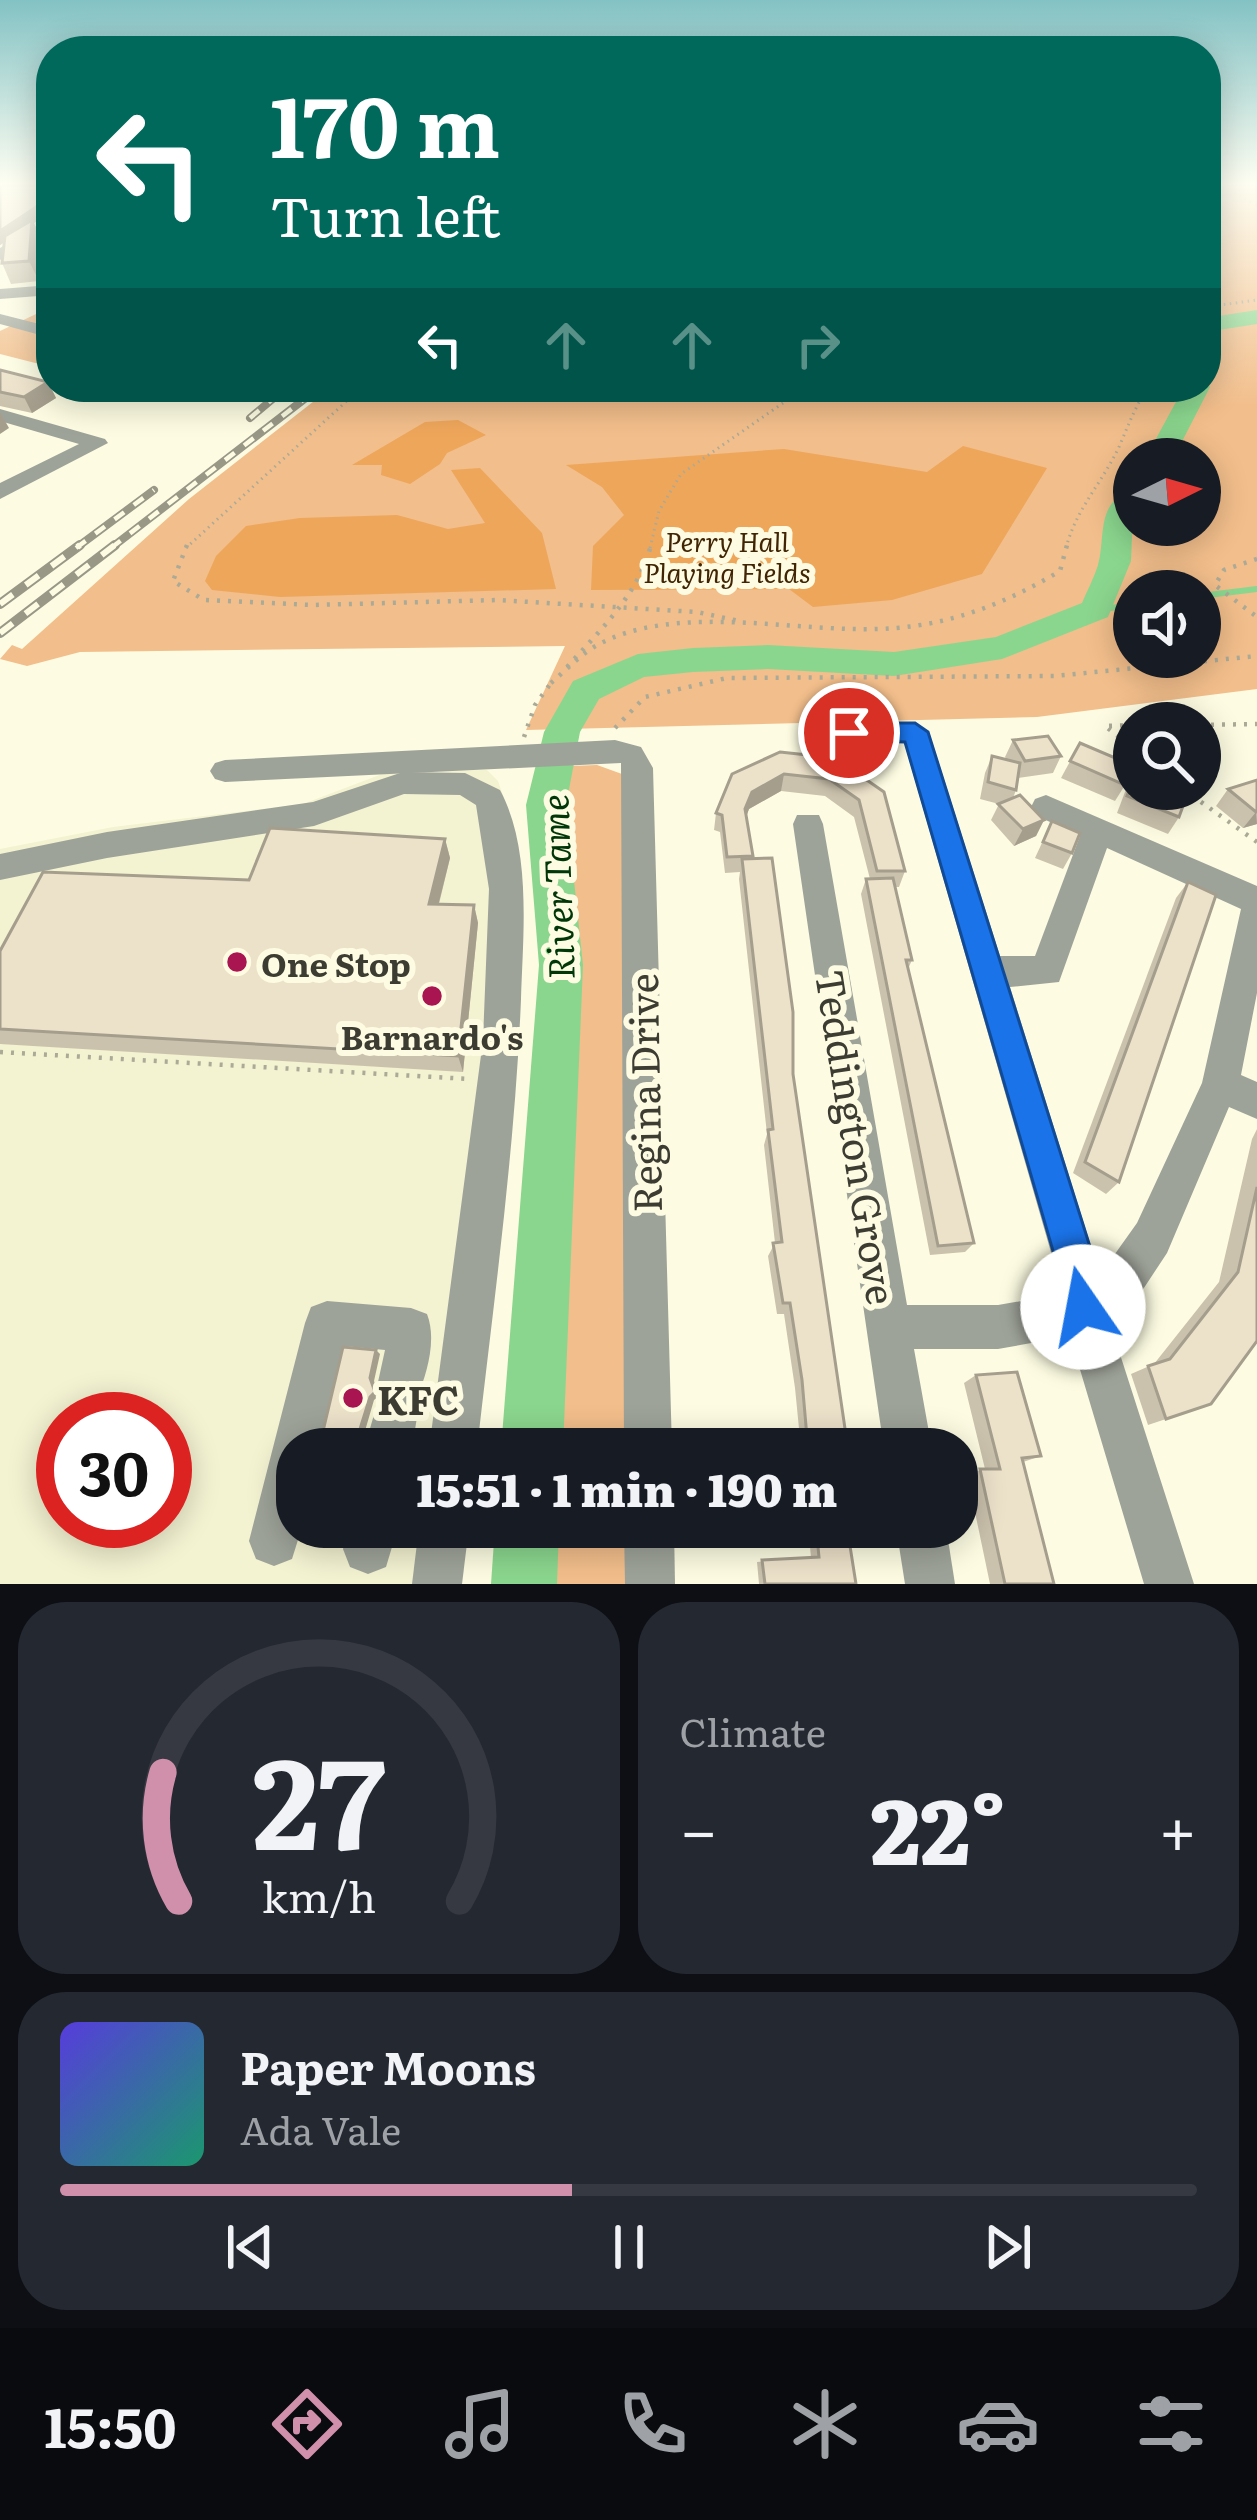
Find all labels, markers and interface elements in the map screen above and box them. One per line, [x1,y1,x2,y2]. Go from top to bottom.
text: 170 m [270,59,500,184]
icon: left [72,84,228,240]
text: Turn left [270,173,501,254]
icon: left [407,312,473,378]
icon: ahead [533,312,599,378]
icon: ahead [659,312,725,378]
icon: right [785,312,851,378]
north arrow [1113,438,1221,546]
map controls [1113,438,1221,810]
park label: Perry Hall Playing Fields [643,520,811,591]
button: sound [1113,570,1221,678]
pin [798,682,900,784]
icon: arrive [816,700,882,766]
button: search [1113,702,1221,810]
water label: River Tame [526,793,586,981]
place label: One Stop [261,938,411,987]
marker: One Stop [224,949,250,975]
street label: Teddington Grove [803,966,913,1308]
street label: Regina Drive [612,973,674,1213]
marker: Barnardo's [419,983,445,1009]
place label: Barnardo's [340,1011,524,1060]
position arrow [1020,1244,1146,1370]
place label: KFC [377,1369,460,1427]
marker: KFC [340,1385,366,1411]
speed limit sign: 30 [36,1392,192,1548]
text: 15:51 · 1 min · 190 m [417,1454,837,1521]
text: Climate [680,1701,826,1759]
text: 27 [252,1703,386,1888]
text: 22° [870,1759,1006,1893]
text: − [680,1777,718,1875]
text: + [1159,1777,1197,1875]
text: km/h [262,1863,376,1926]
text: Paper Moons [240,2032,536,2099]
text: Ada Vale [240,2099,401,2157]
icon: previous [217,2214,283,2280]
icon: pause [596,2214,662,2280]
icon: next [975,2214,1041,2280]
icon: directions [265,2382,349,2466]
icon: music [438,2382,522,2466]
icon: phone [611,2382,695,2466]
icon: climate [783,2382,867,2466]
icon: car [956,2382,1040,2466]
icon: filters [1129,2382,1213,2466]
text: 15:50 [44,2384,176,2465]

